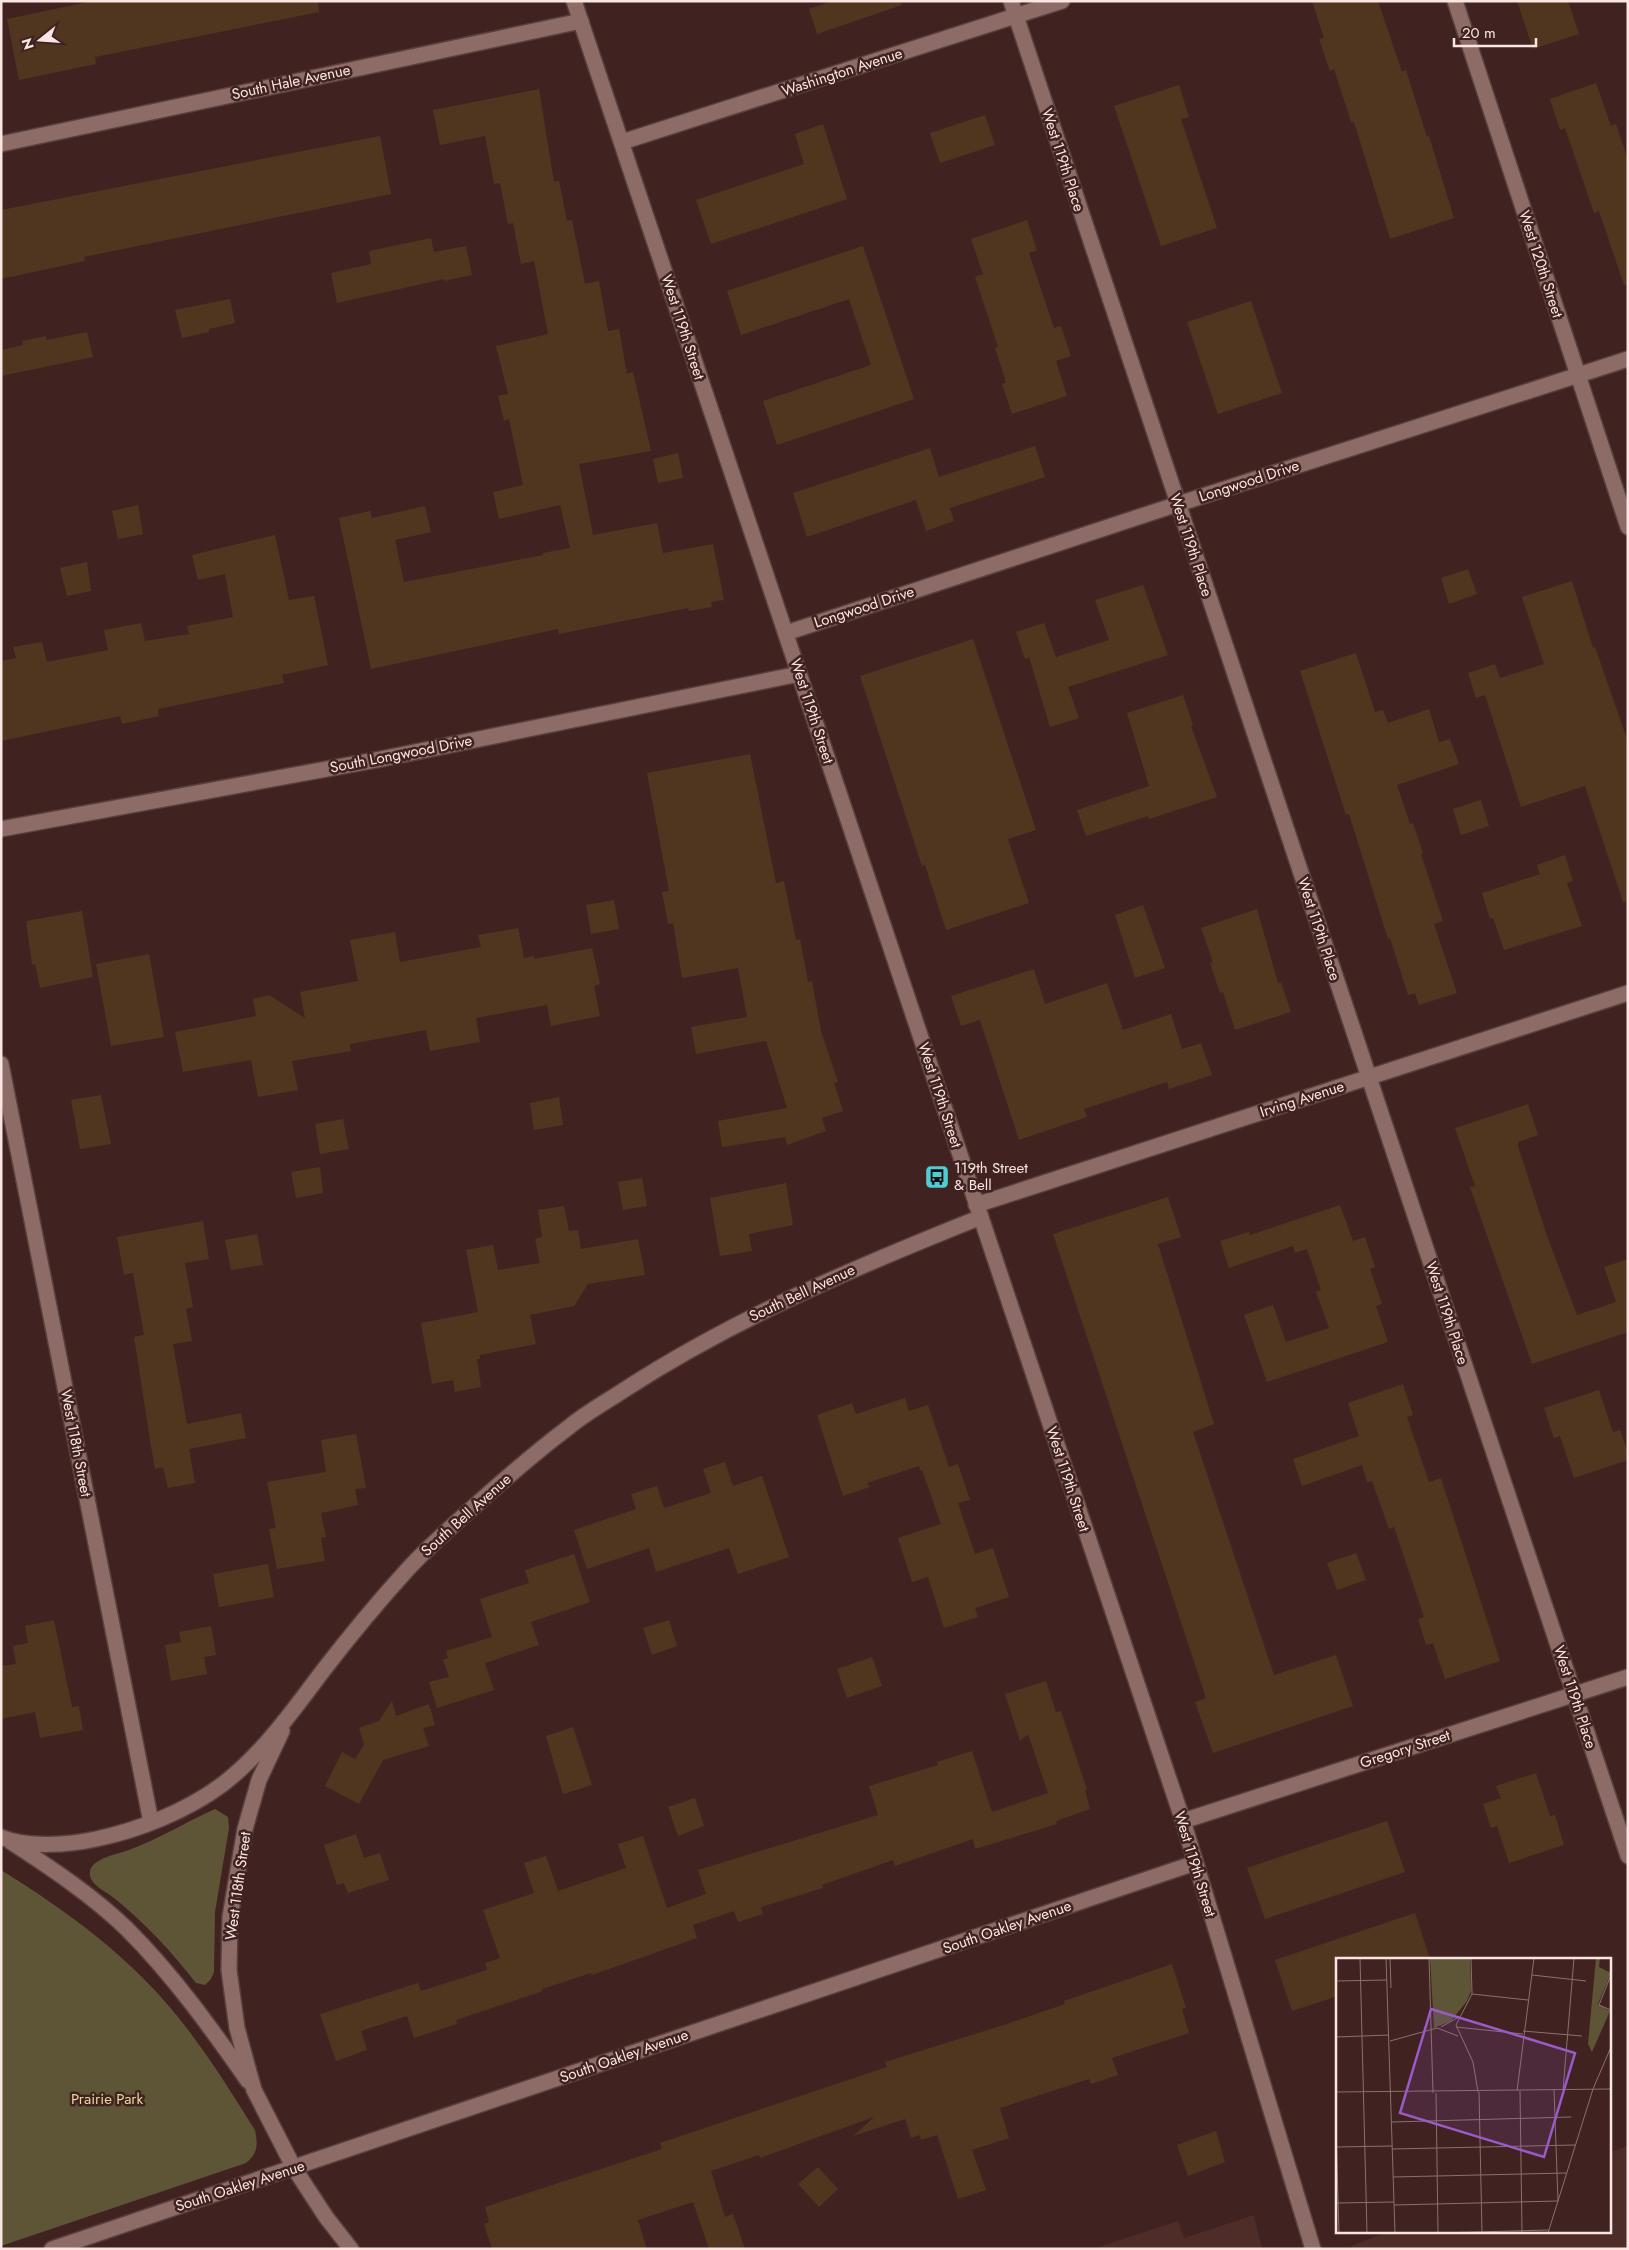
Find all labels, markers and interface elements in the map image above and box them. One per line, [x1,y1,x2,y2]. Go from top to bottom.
north arrow [15,15,65,65]
scale bar [1454,15,1536,47]
text: 20 m [1462,22,1496,44]
text: N [16,36,39,52]
street label: Washington Avenue [779,42,905,102]
street label: South Hale Avenue [230,59,353,105]
street label: West 119th Place [1036,106,1090,215]
street label: West 120th Street [1513,208,1569,321]
street label: West 119th Street [656,272,710,383]
street label: Longwood Drive [1196,454,1302,508]
street label: West 119th Place [1164,491,1218,600]
street label: Longwood Drive [811,580,917,634]
street label: West 119th Street [785,656,839,767]
street label: South Longwood Drive [328,729,474,779]
street label: West 119th Place [1292,875,1346,984]
street label: West 119th Street [913,1040,967,1151]
street label: Irving Avenue [1257,1075,1347,1123]
place label: 119th Street & Bell [954,1157,1028,1196]
bus stop icon: 119th Street & Bell [924,1164,950,1190]
street label: South Bell Avenue [745,1259,859,1327]
street label: West 119th Place [1420,1259,1474,1368]
street label: West 118th Street [55,1387,97,1499]
street label: West 119th Street [1041,1424,1095,1535]
street label: South Bell Avenue [416,1468,516,1561]
street label: West 119th Place [1548,1643,1602,1752]
street label: Gregory Street [1357,1724,1453,1774]
street label: West 119th Street [1168,1808,1222,1920]
street label: West 118th Street [220,1830,257,1941]
street label: South Oakley Avenue [940,1895,1075,1959]
inset map [1336,1958,1612,2232]
street label: South Oakley Avenue [557,2024,692,2088]
park label: Prairie Park [71,2088,143,2110]
street label: South Oakley Avenue [173,2155,308,2217]

